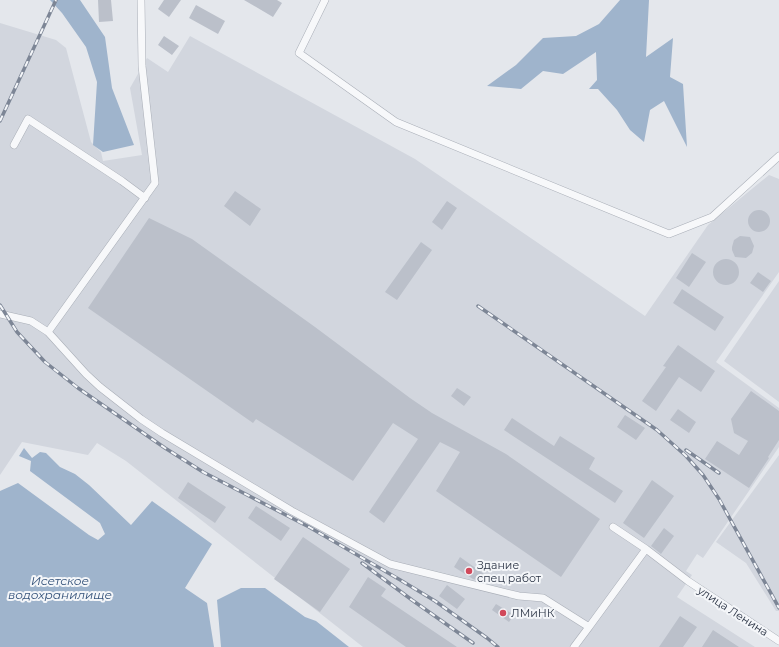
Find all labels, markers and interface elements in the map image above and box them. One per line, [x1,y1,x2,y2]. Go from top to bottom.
place label: Здание спец работ [477,558,542,585]
marker: Здание спец работ [464,566,474,576]
water label: Исетское водохранилище [8,573,112,602]
street label: улица Ленина [694,582,771,639]
place label: ЛМиНК [511,606,555,620]
marker: ЛМиНК [498,608,508,618]

